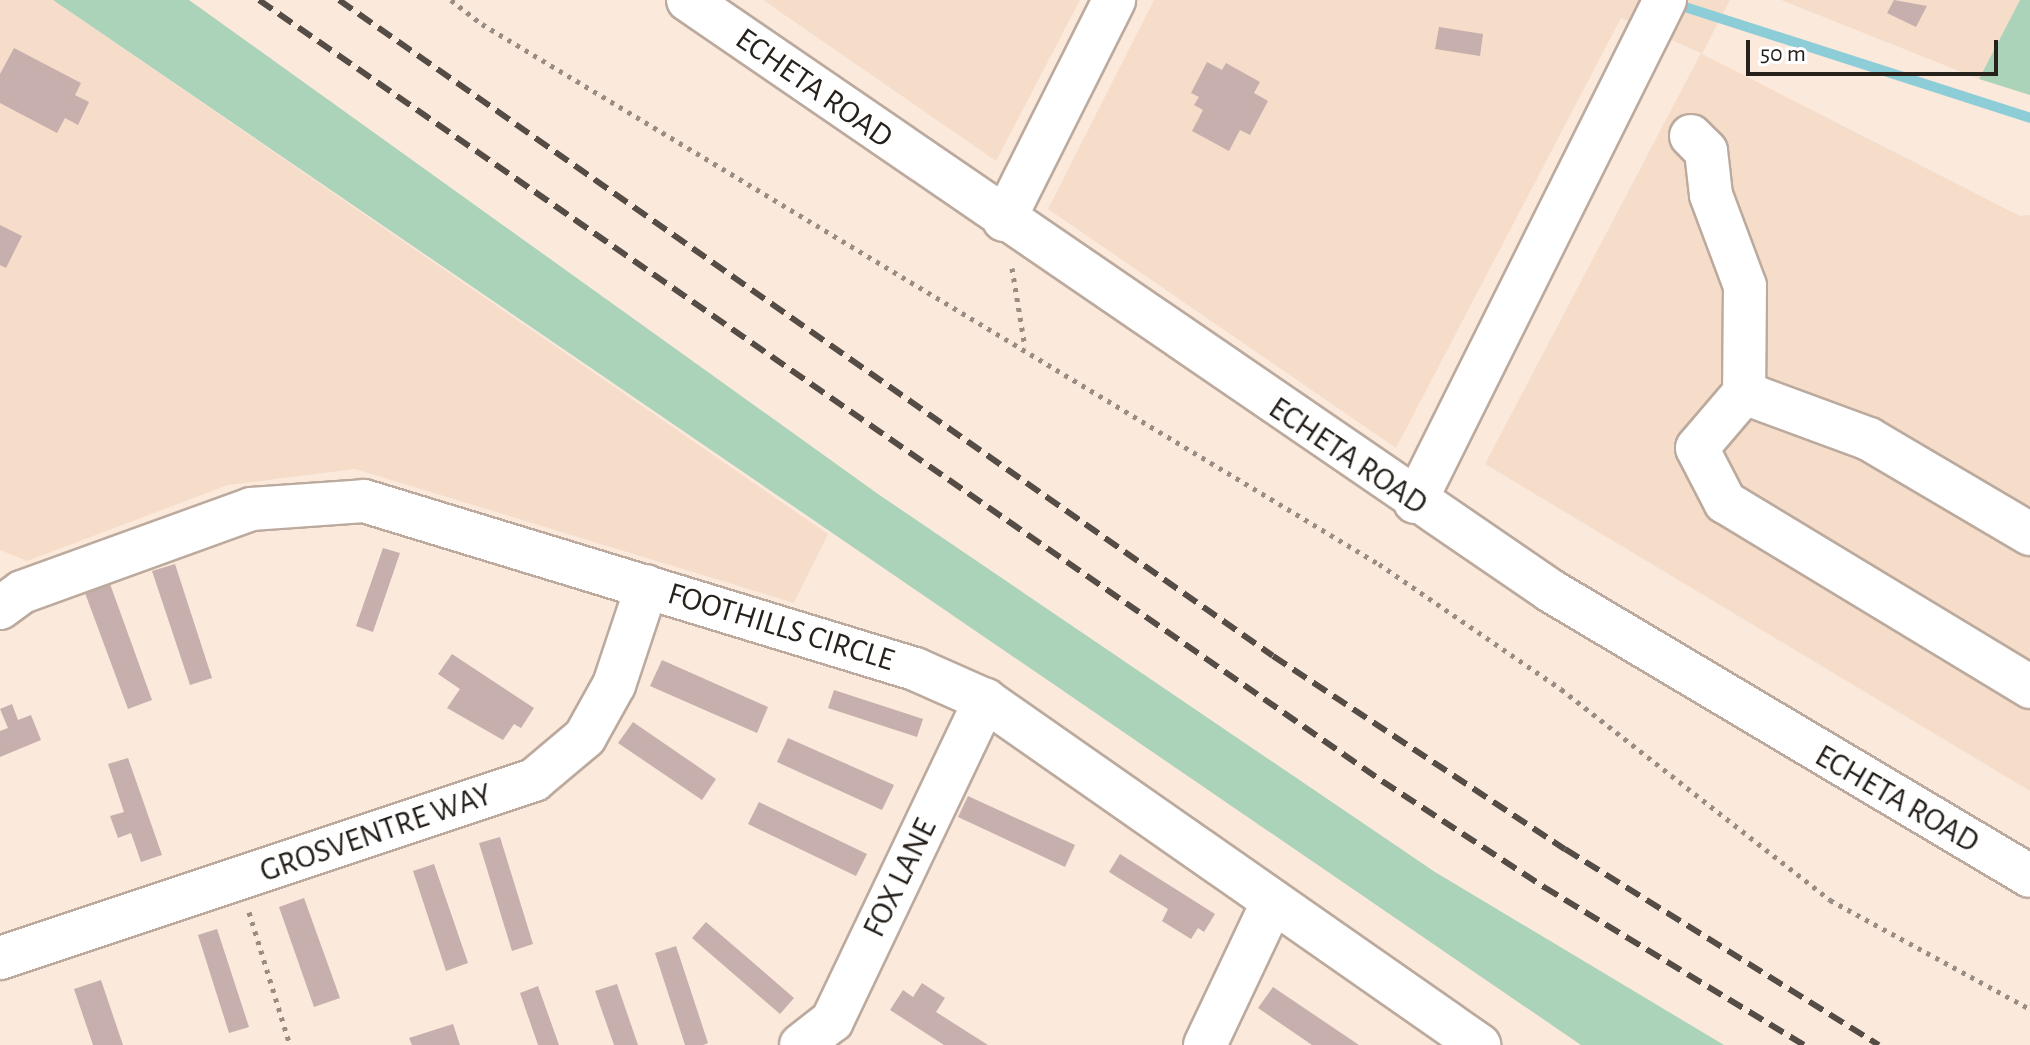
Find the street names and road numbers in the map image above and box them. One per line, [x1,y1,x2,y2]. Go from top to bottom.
street label: ECHETA ROAD [728,20,900,156]
street label: ECHETA ROAD [1261,389,1435,523]
street label: FOOTHILLS CIRCLE [663,574,899,680]
street label: ECHETA ROAD [1808,737,1986,861]
street label: GROSVENTRE WAY [255,775,497,891]
street label: FOX LANE [855,813,945,943]

